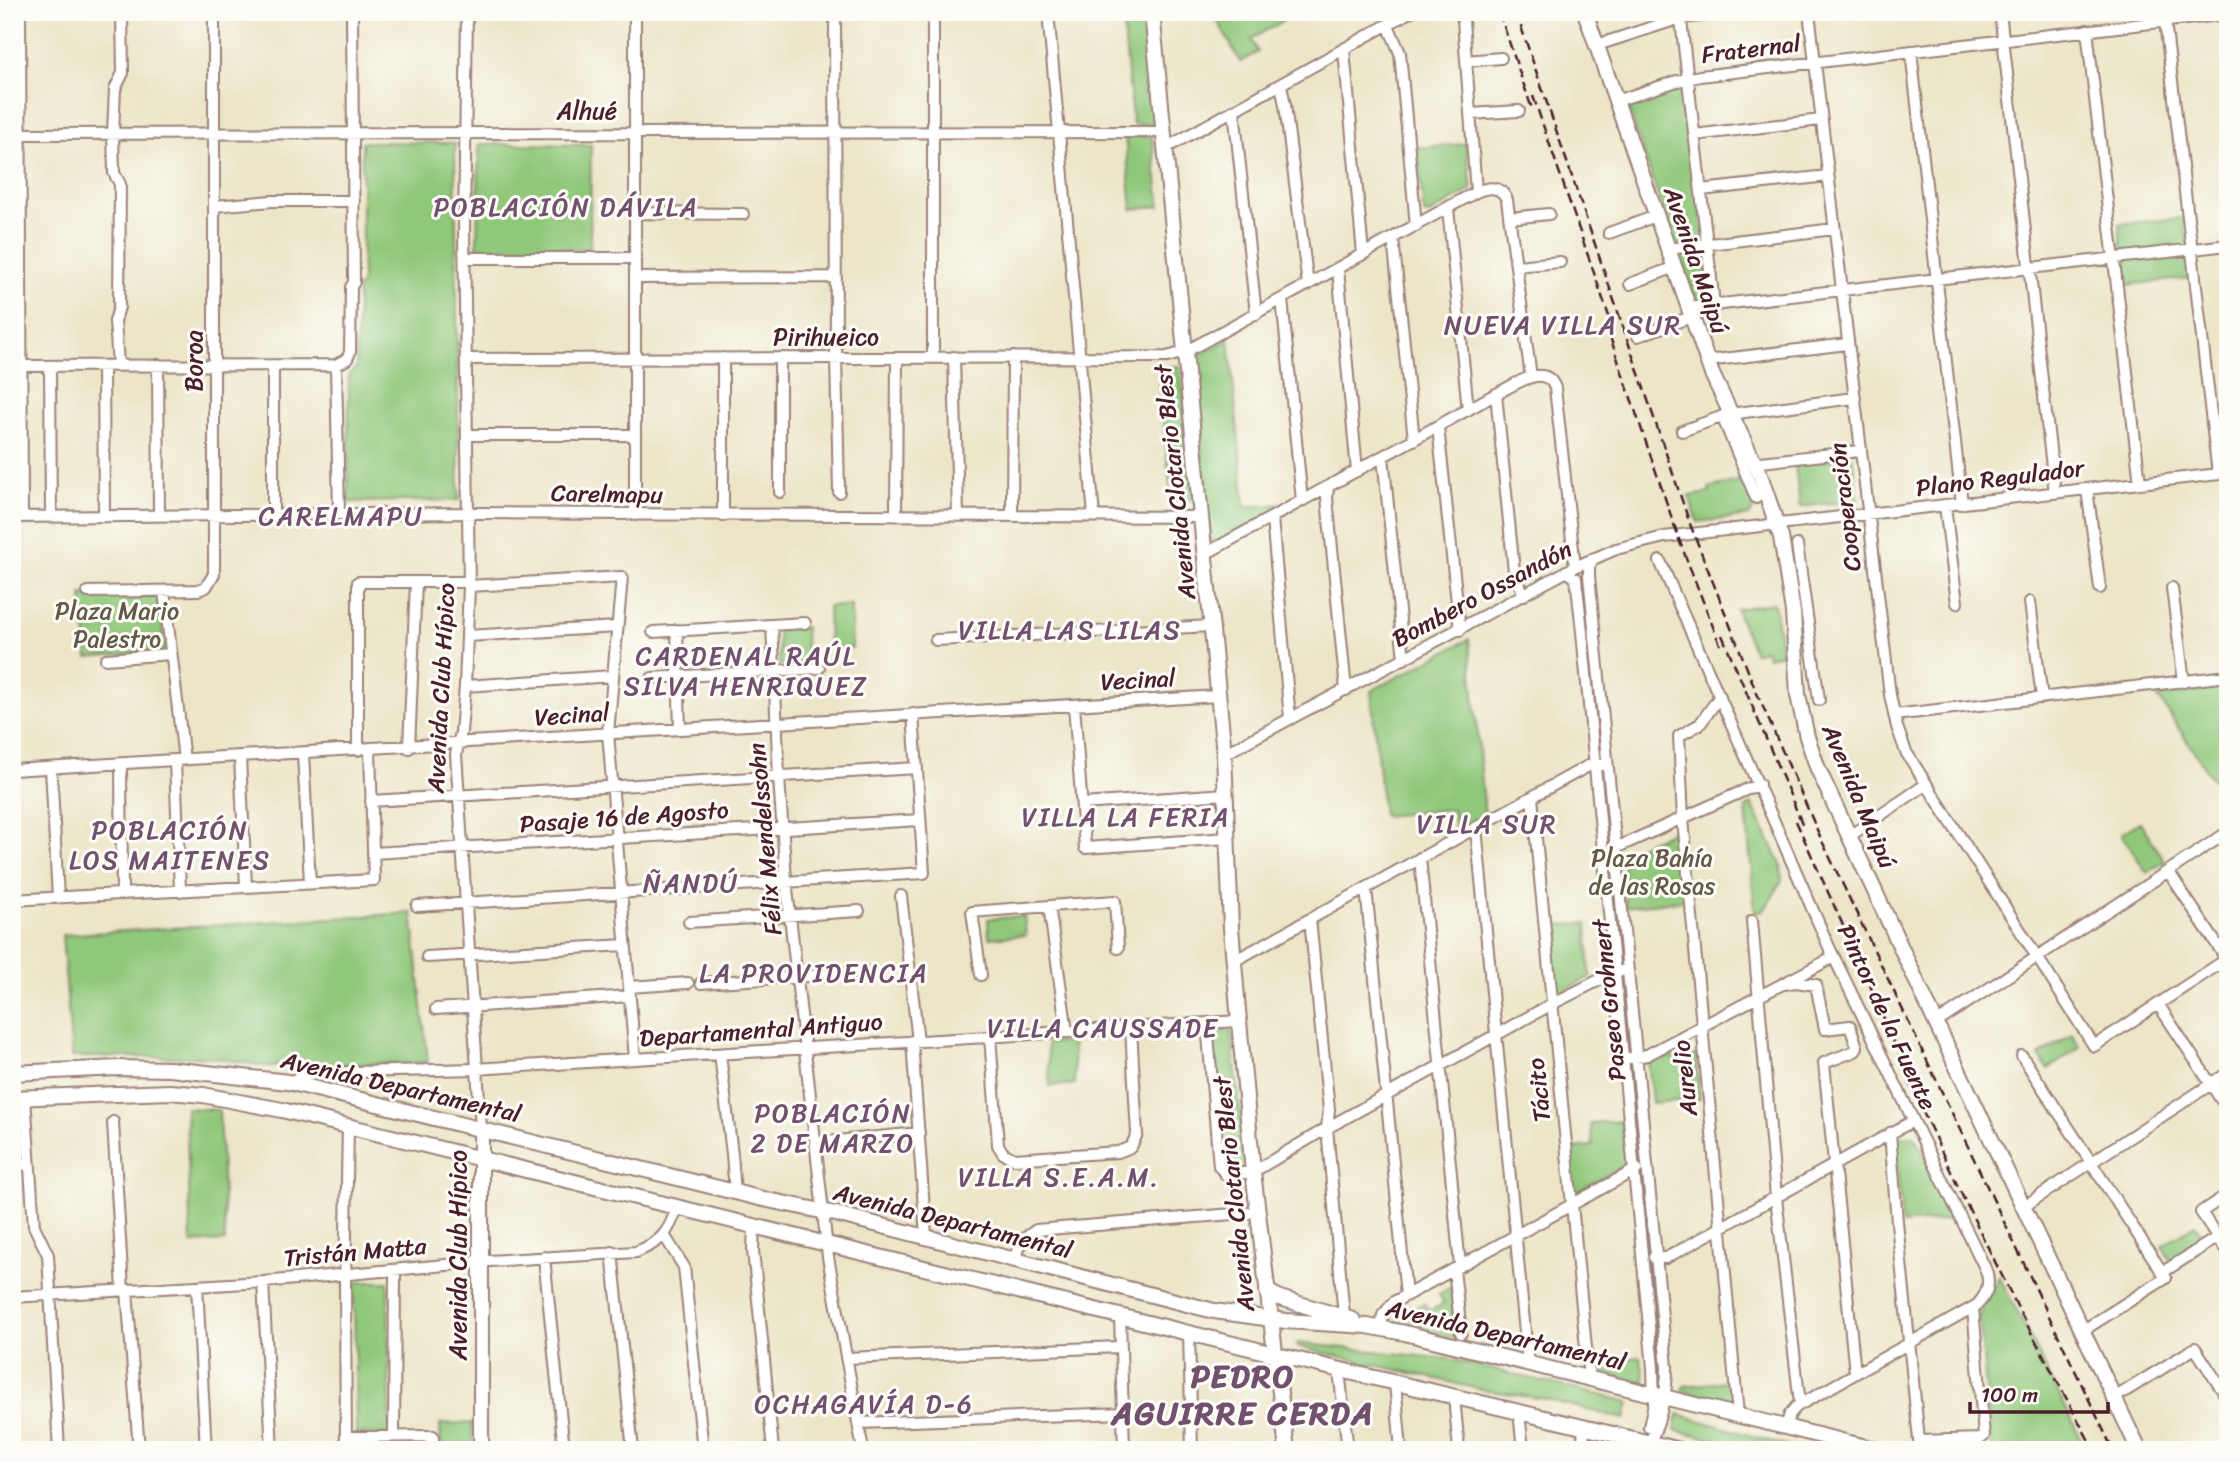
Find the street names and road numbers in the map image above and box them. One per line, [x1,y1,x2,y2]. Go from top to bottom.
street label: Fraternal [1699,22,1804,76]
street label: Alhué [556,90,617,132]
street label: Avenida Maipú [1651,180,1741,340]
street label: Pirihueico [773,316,879,358]
street label: Boroa [173,330,215,392]
street label: Avenida Clotario Blest [1142,361,1208,603]
street label: Cooperación [1816,440,1874,574]
street label: Plano Regulador [1913,447,2088,509]
street label: Carelmapu [551,472,664,516]
street label: Bombero Ossandón [1384,529,1580,659]
street label: Avenida Club Hípico [414,582,467,795]
street label: Vecinal [1099,657,1178,703]
street label: Vecinal [533,691,612,739]
street label: Avenida Maipú [1809,716,1908,875]
street label: Félix Mendelssohn [736,741,794,937]
street label: Pasaje 16 de Agosto [518,789,730,845]
street label: Paseo Grohnert [1579,916,1638,1083]
street label: Pintor de la Fuente [1825,917,1949,1117]
street label: Departamental Antiguo [638,1001,884,1059]
street label: Aurelio [1660,1038,1710,1119]
street label: Avenida Departamental [276,1039,526,1135]
street label: Tácito [1515,1056,1563,1124]
street label: Avenida Clotario Blest [1201,1073,1267,1315]
street label: Avenida Club Hípico [437,1150,479,1361]
street label: Avenida Departamental [828,1171,1078,1271]
street label: Tristán Matta [282,1225,429,1279]
street label: Avenida Departamental [1381,1287,1631,1383]

